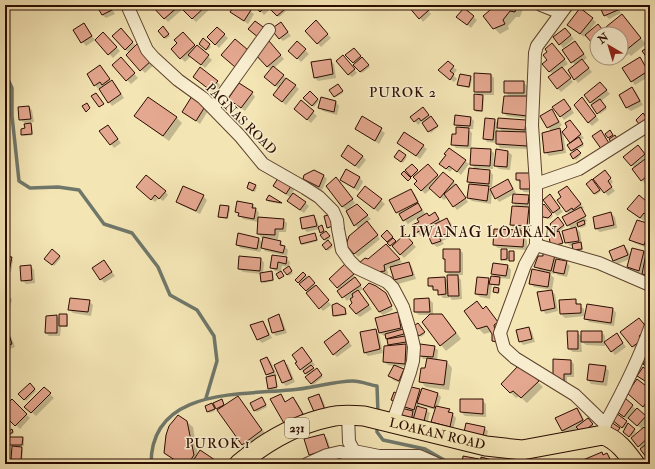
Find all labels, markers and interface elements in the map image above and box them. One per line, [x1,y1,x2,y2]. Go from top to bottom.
north arrow [589,26,629,66]
text: N [594,30,612,47]
street label: PAGNAS ROAD [202,80,280,158]
district label: PUROK 2 [369,84,437,101]
district label: LIWANAG LOAKAN [400,223,559,242]
street label: LOAKAN ROAD [388,415,487,454]
road number: 231 [285,418,309,438]
district label: PUROK 1 [185,435,251,452]

